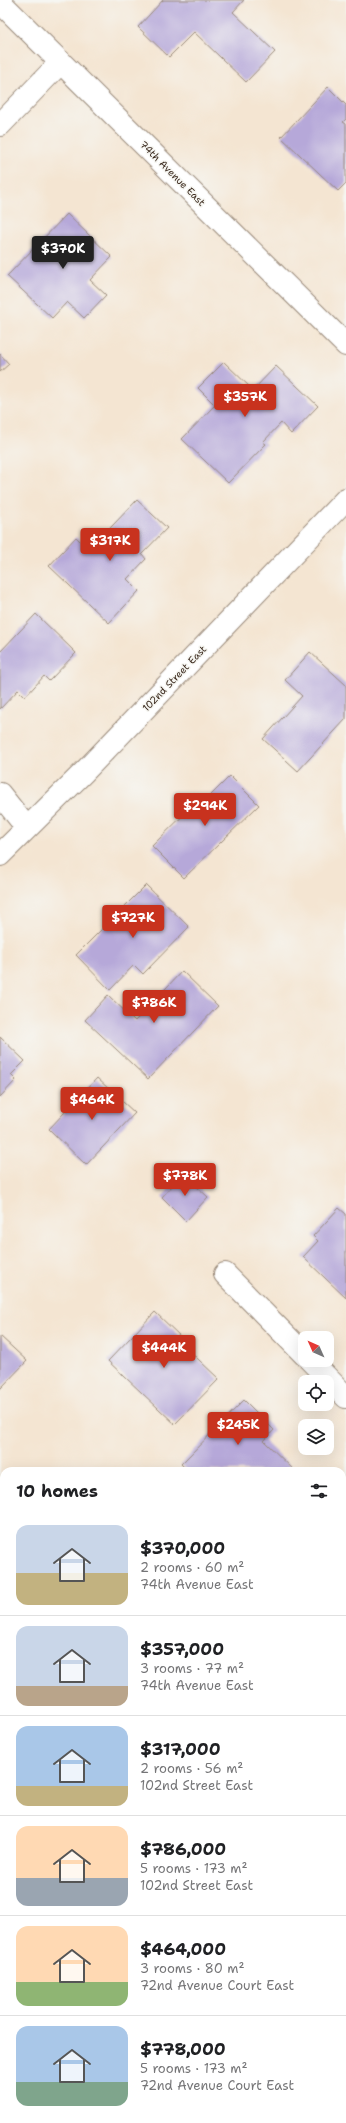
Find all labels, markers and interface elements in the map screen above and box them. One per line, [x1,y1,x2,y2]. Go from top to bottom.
street label: 74th Avenue East [137,138,208,209]
pin: $370K [35,236,91,270]
text: $370K [41,240,85,257]
pin: $357K [217,384,273,418]
text: $357K [223,388,267,405]
pin: $317K [82,528,138,562]
text: $317K [89,532,131,549]
street label: 102nd Street East [139,643,209,714]
pin: $294K [177,793,233,827]
text: $294K [183,797,227,814]
pin: $727K [105,905,161,939]
text: $727K [111,909,155,926]
pin: $786K [126,990,182,1024]
text: $786K [132,994,176,1011]
pin: $464K [64,1087,120,1121]
text: $464K [70,1091,114,1108]
pin: $778K [157,1163,213,1197]
text: $778K [163,1167,207,1184]
north arrow [298,1331,334,1367]
map controls [298,1331,334,1455]
pin: $444K [136,1335,192,1369]
text: $444K [142,1339,186,1356]
button: locate [298,1375,334,1411]
pin: $245K [210,1412,266,1446]
text: $245K [217,1416,259,1433]
button: layers [298,1419,334,1455]
text: 10 homes [16,1480,98,1502]
icon: filters [308,1480,330,1502]
text: $370,000 [140,1537,225,1559]
icon: home [48,1541,96,1589]
text: 2 rooms · 60 m² [140,1559,244,1576]
text: 74th Avenue East [140,1576,254,1593]
text: $357,000 [140,1638,224,1660]
icon: home [48,1642,96,1690]
text: 3 rooms · 77 m² [140,1660,244,1677]
text: 74th Avenue East [140,1677,254,1694]
text: $317,000 [140,1738,221,1760]
icon: home [48,1742,96,1790]
text: 2 rooms · 56 m² [140,1760,243,1777]
text: 102nd Street East [140,1777,253,1794]
text: $786,000 [140,1838,226,1860]
icon: home [48,1842,96,1890]
text: 5 rooms · 173 m² [140,1860,247,1877]
text: 102nd Street East [140,1877,253,1894]
text: $464,000 [140,1938,226,1960]
icon: home [48,1942,96,1990]
text: 3 rooms · 80 m² [140,1960,244,1977]
text: 72nd Avenue Court East [140,1977,294,1994]
text: $778,000 [140,2038,226,2060]
icon: home [48,2042,96,2090]
text: 5 rooms · 173 m² [140,2060,247,2077]
text: 72nd Avenue Court East [140,2077,294,2094]

